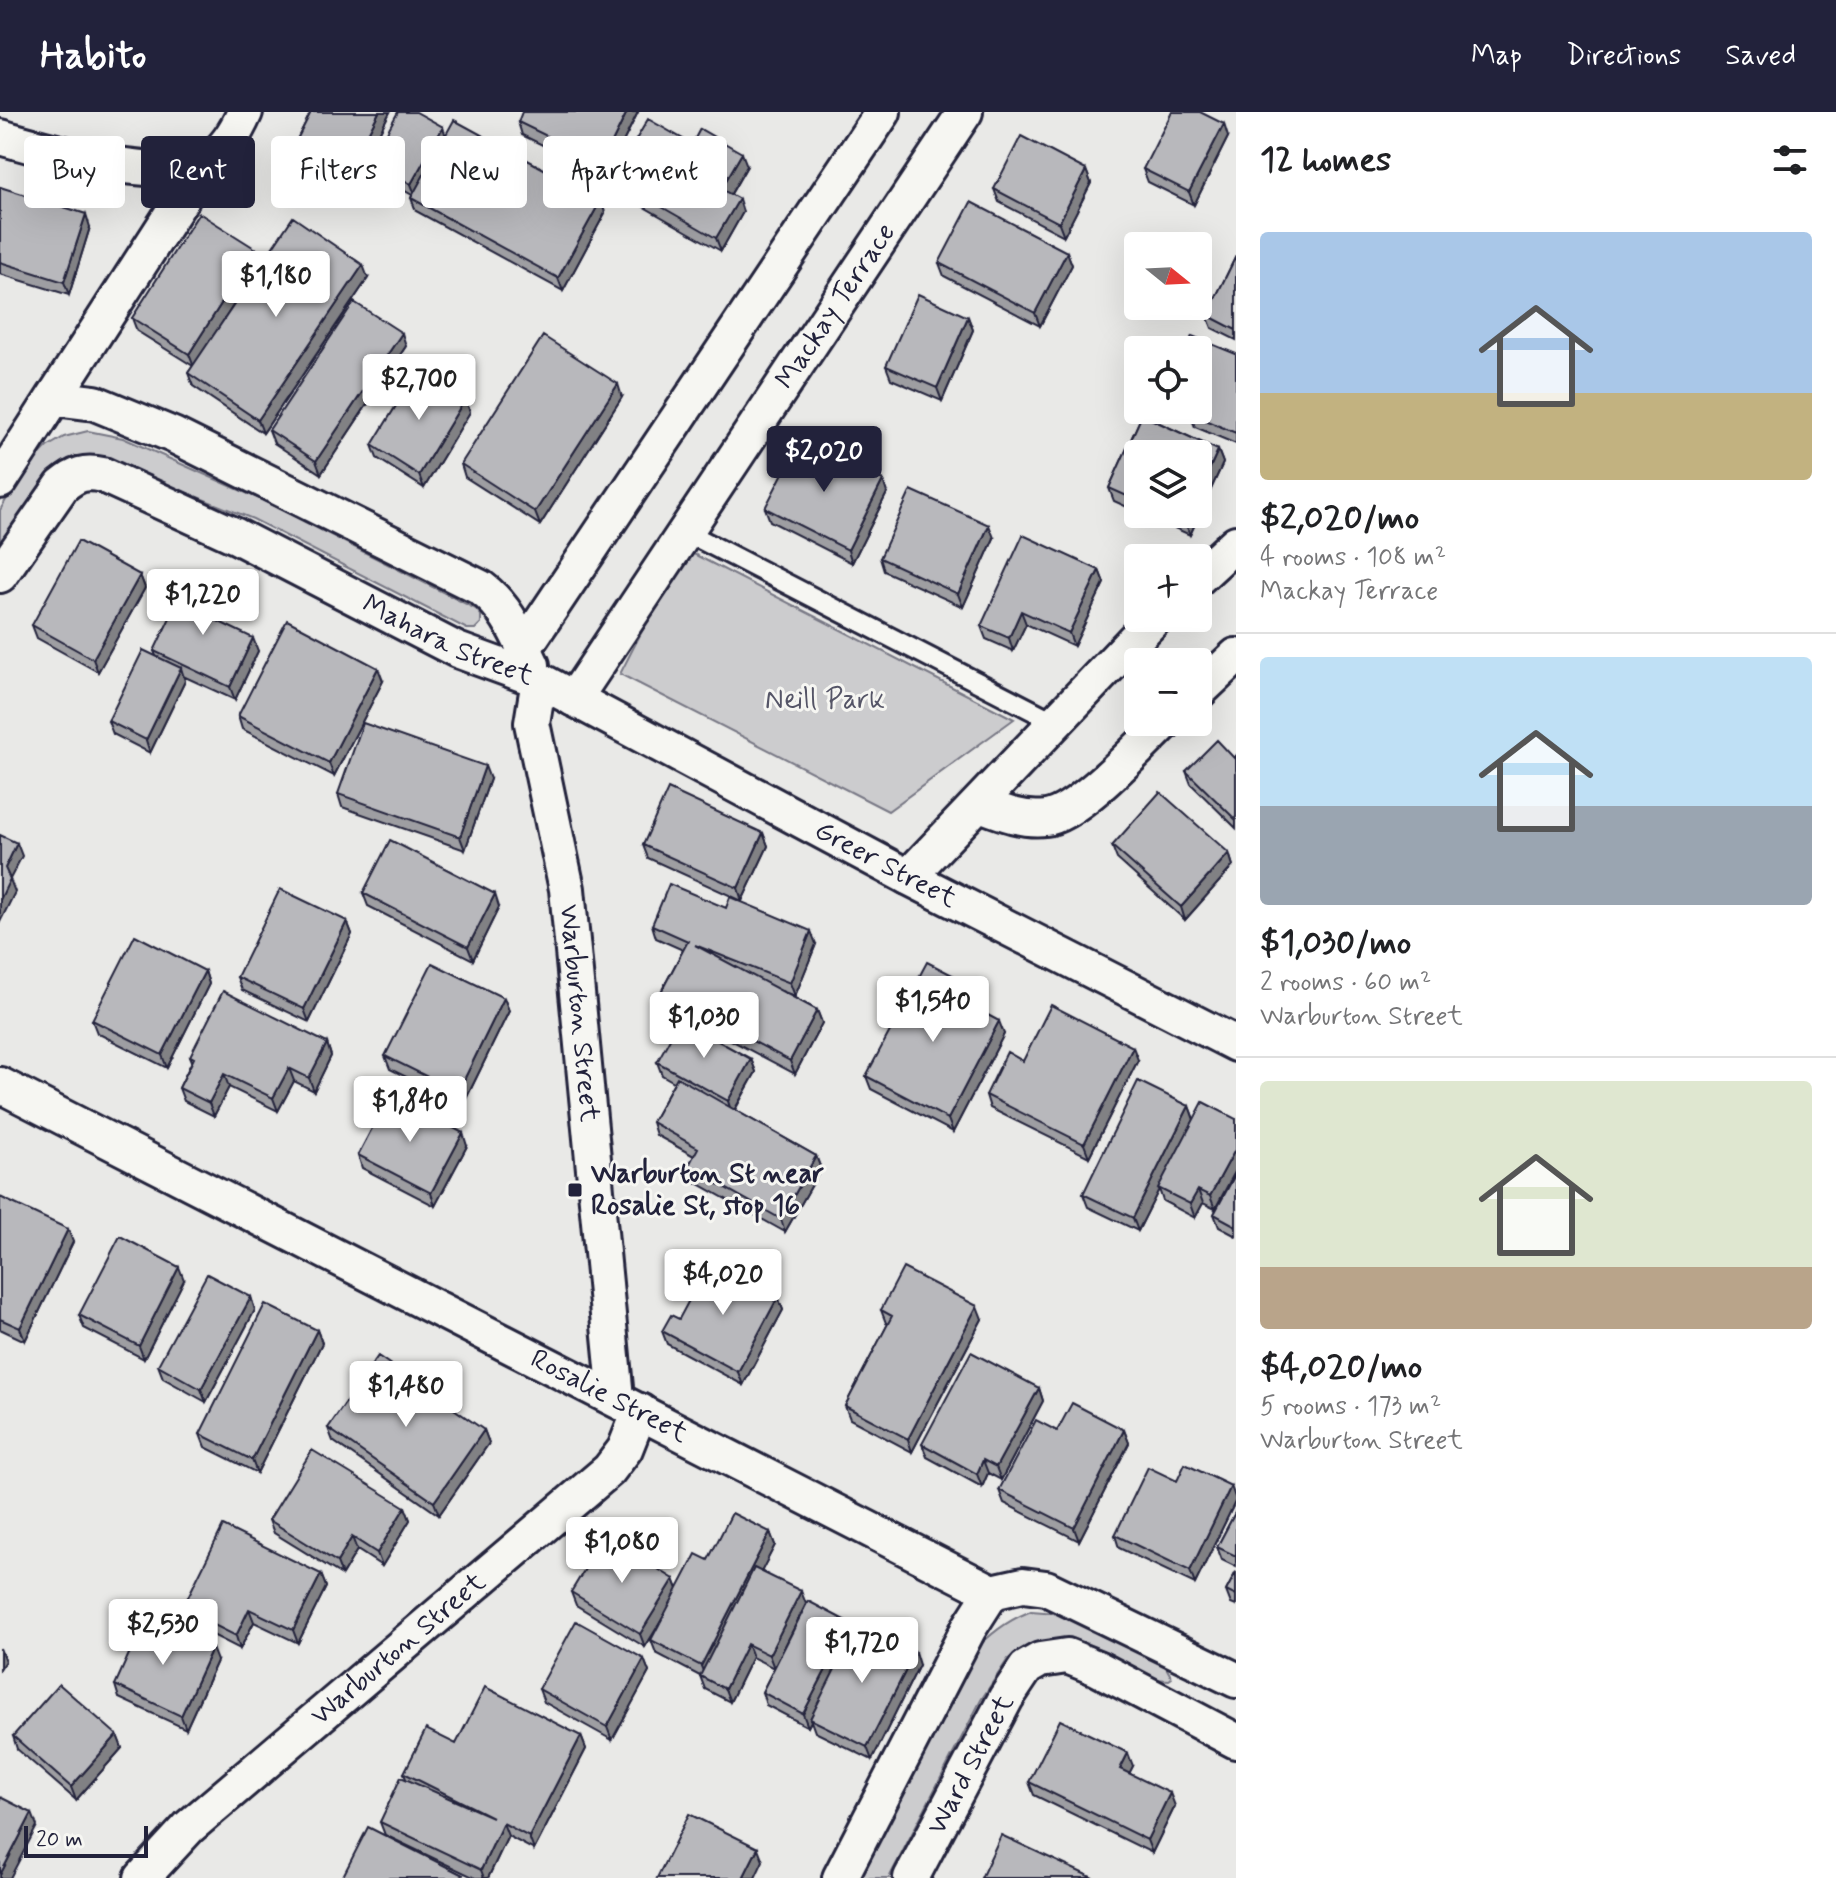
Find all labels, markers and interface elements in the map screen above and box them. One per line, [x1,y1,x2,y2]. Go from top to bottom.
text: Habito [40,32,146,81]
text: Map [1471,38,1522,75]
text: Directions [1566,38,1681,75]
text: Saved [1725,38,1796,75]
chip: Buy [24,136,125,208]
chip: Rent [141,136,255,208]
chip: Filters [271,136,405,208]
chip: New [421,136,527,208]
chip: Apartment [543,136,727,208]
text: 12 homes [1260,138,1391,183]
icon: filters [1768,138,1812,182]
street label: Mackay Terrace [767,216,904,396]
north arrow [1124,232,1212,320]
map controls [1124,232,1212,736]
pin: $1,180 [211,251,341,319]
text: $1,180 [240,260,312,294]
icon: home [1464,284,1608,428]
button: locate [1124,336,1212,424]
pin: $2,700 [354,354,484,422]
text: $2,700 [381,363,457,397]
pin: $2,020 [759,426,889,494]
text: $2,020 [785,435,863,469]
button: layers [1124,440,1212,528]
text: $2,020/mo [1260,496,1419,541]
text: 4 rooms · 108 m² [1260,541,1446,575]
button: + [1124,544,1212,632]
pin: $1,220 [138,569,268,637]
text: Mackay Terrace [1260,575,1438,609]
text: $1,220 [165,578,241,612]
street label: Mahara Street [356,586,539,695]
button: − [1124,648,1212,736]
park label: Neill Park [765,682,885,719]
icon: home [1464,709,1608,853]
street label: Greer Street [808,812,963,917]
street label: Warburton Street [550,903,608,1124]
text: $1,030/mo [1260,921,1411,966]
text: 2 rooms · 60 m² [1260,966,1431,1000]
pin: $1,540 [868,976,998,1044]
text: $1,540 [895,985,971,1019]
pin: $1,030 [639,992,769,1060]
text: Warburton Street [1260,1000,1463,1034]
text: $1,030 [668,1001,740,1035]
pin: $1,840 [345,1076,475,1144]
text: $1,840 [372,1085,448,1119]
icon: home [1464,1133,1608,1277]
place label: Warburton St near Rosalie St, stop 16 [591,1156,824,1225]
marker: Warburton St near Rosalie St, stop 16 [566,1181,584,1199]
pin: $4,020 [658,1249,788,1317]
text: $4,020 [683,1258,763,1292]
street label: Rosalie Street [524,1341,695,1452]
text: $4,020/mo [1260,1345,1422,1390]
pin: $1,480 [341,1361,471,1429]
text: $1,480 [368,1370,444,1404]
text: 5 rooms · 173 m² [1260,1390,1441,1424]
text: Warburton Street [1260,1424,1463,1458]
pin: $1,080 [557,1517,687,1585]
text: $1,080 [584,1526,660,1560]
street label: Warburton Street [303,1564,494,1734]
pin: $2,530 [98,1599,228,1667]
text: $2,530 [127,1608,199,1642]
pin: $1,720 [797,1617,927,1685]
text: $1,720 [824,1626,900,1660]
street label: Ward Street [919,1688,1023,1841]
scale bar [24,1822,148,1858]
text: 20 m [36,1826,83,1854]

